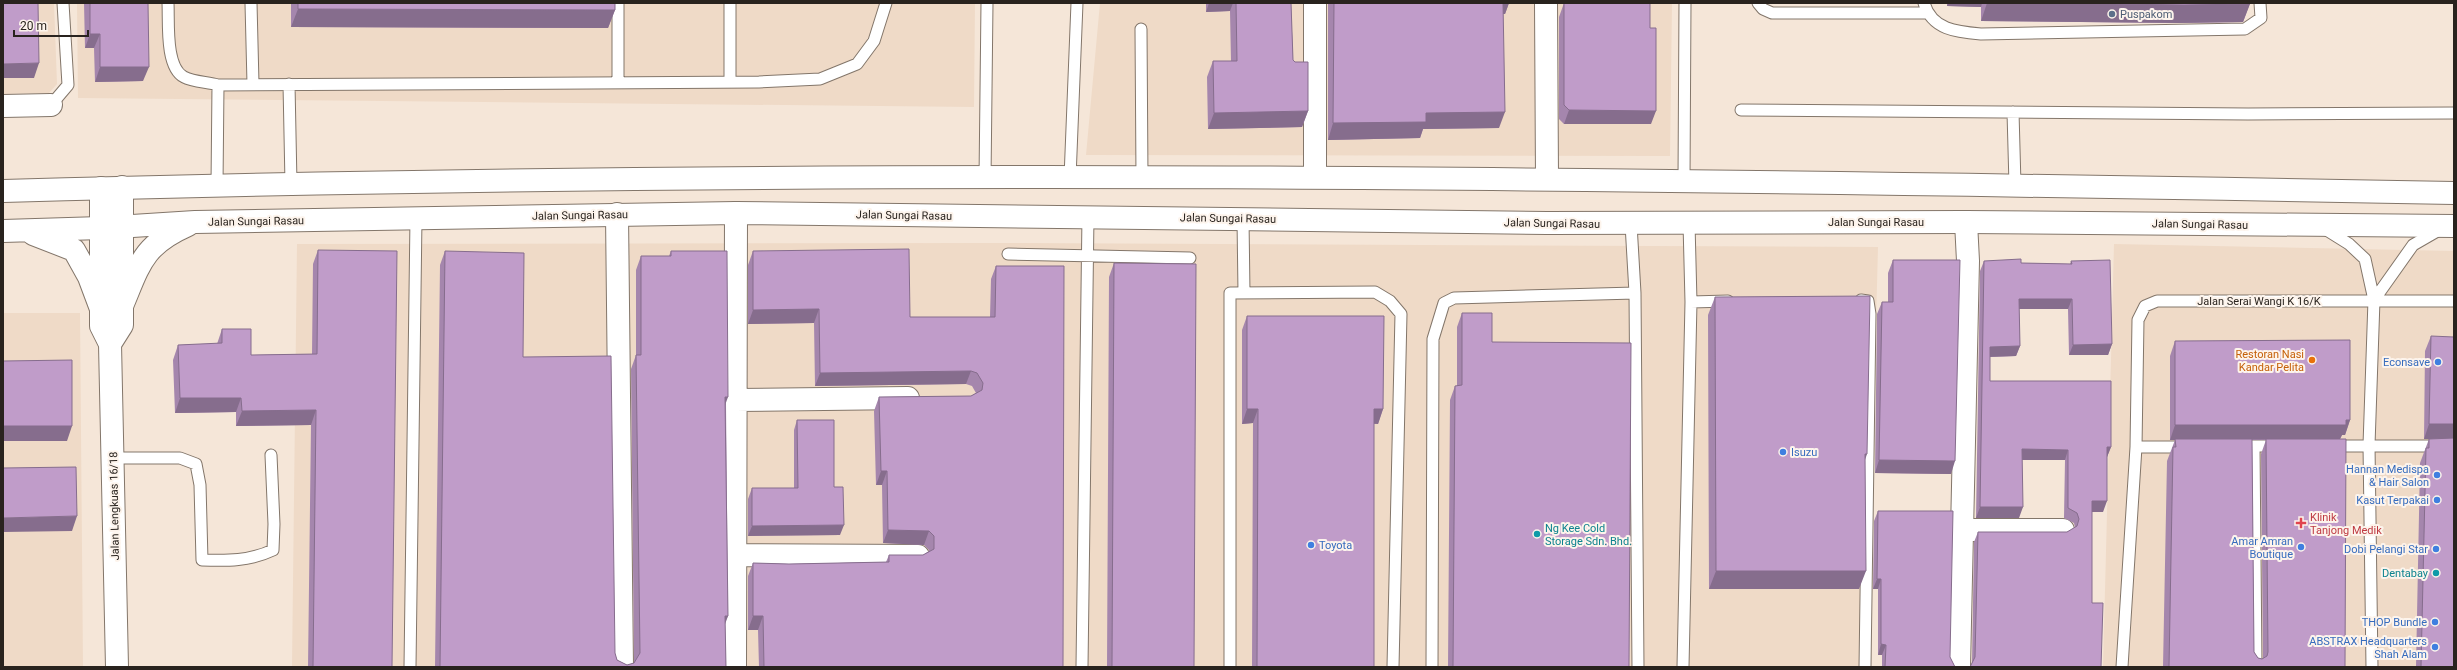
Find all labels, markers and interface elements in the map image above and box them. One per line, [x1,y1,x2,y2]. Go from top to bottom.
place label: Puspakom [2120,8,2172,21]
marker: Puspakom [2107,9,2117,19]
scale bar [14,12,88,38]
text: 20 m [20,19,47,33]
street label: Jalan Sungai Rasau [532,208,628,223]
street label: Jalan Sungai Rasau [856,208,952,223]
street label: Jalan Sungai Rasau [1180,211,1276,226]
street label: Jalan Sungai Rasau [208,214,304,229]
street label: Jalan Sungai Rasau [1504,216,1600,231]
street label: Jalan Sungai Rasau [1828,216,1924,229]
street label: Jalan Sungai Rasau [2152,217,2248,232]
street label: Jalan Serai Wangi K 16/K [2197,295,2321,308]
place label: Restoran Nasi Kandar Pelita [2235,348,2304,374]
marker: Restoran Nasi Kandar Pelita [2307,355,2317,365]
place label: Econsave [2383,356,2430,369]
marker: Econsave [2433,357,2443,367]
place label: Isuzu [1791,446,1817,459]
marker: Isuzu [1778,447,1788,457]
street label: Jalan Lengkuas 16/18 [107,451,122,561]
place label: Hannan Medispa & Hair Salon [2346,463,2429,489]
marker: Hannan Medispa & Hair Salon [2432,470,2442,480]
place label: Kasut Terpakai [2356,494,2429,507]
marker: Kasut Terpakai [2432,495,2442,505]
place label: Klinik Tanjong Medik [2310,511,2382,537]
marker: Klinik Tanjong Medik [2295,517,2307,529]
place label: Ng Kee Cold Storage Sdn. Bhd. [1545,522,1632,548]
marker: Ng Kee Cold Storage Sdn. Bhd. [1532,529,1542,539]
place label: Amar Amran Boutique [2231,535,2293,561]
place label: Toyota [1319,539,1352,552]
marker: Toyota [1306,540,1316,550]
marker: Amar Amran Boutique [2296,542,2306,552]
place label: Dobi Pelangi Star [2344,543,2428,556]
marker: Dobi Pelangi Star [2431,544,2441,554]
place label: Dentabay [2382,567,2429,580]
marker: Dentabay [2431,568,2441,578]
place label: THOP Bundle [2362,616,2427,629]
marker: THOP Bundle [2430,617,2440,627]
place label: ABSTRAX Headquarters Shah Alam [2309,635,2427,661]
marker: ABSTRAX Headquarters Shah Alam [2430,642,2440,652]

